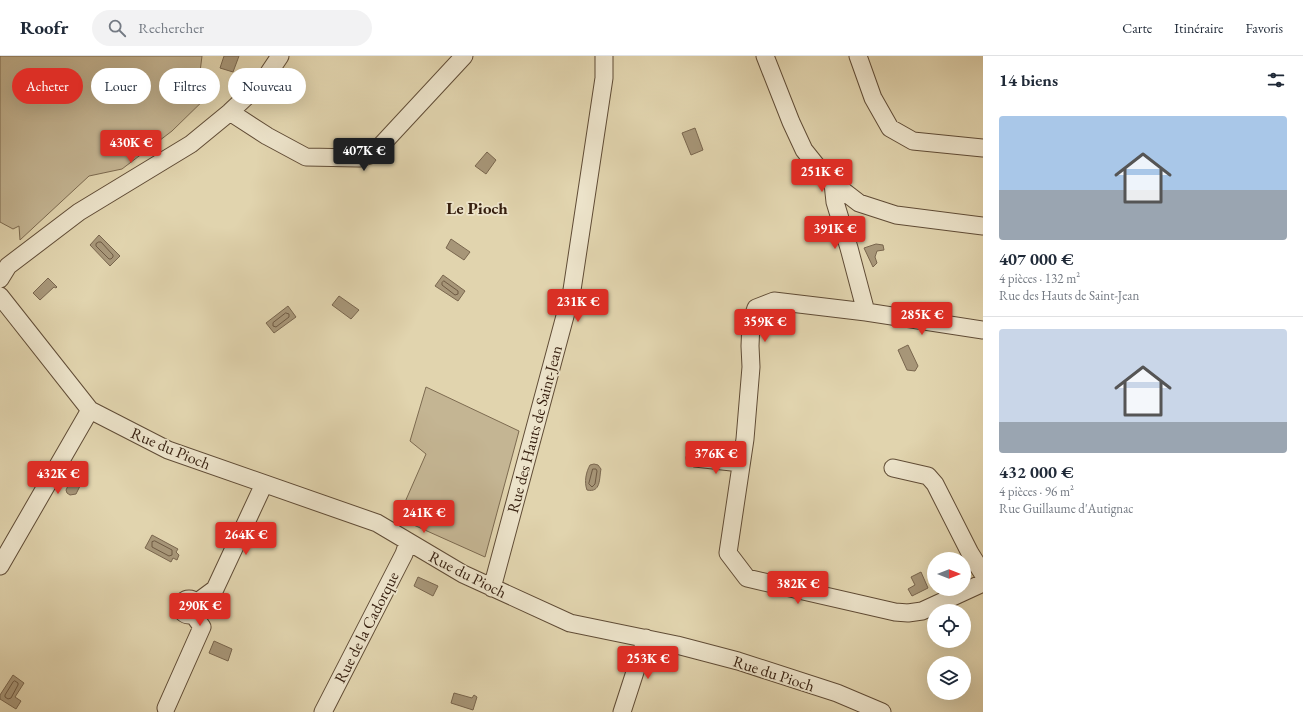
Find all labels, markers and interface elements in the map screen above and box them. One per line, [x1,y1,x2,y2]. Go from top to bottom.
search box [92,10,372,46]
text: Roofr [20,15,68,40]
icon: search [106,17,128,39]
text: Rechercher [138,18,204,37]
text: Carte [1122,19,1152,37]
text: Itinéraire [1174,19,1224,37]
text: Favoris [1246,19,1283,37]
chip: Acheter [12,68,83,104]
chip: Louer [91,68,151,104]
chip: Filtres [159,68,220,104]
chip: Nouveau [228,68,306,104]
text: 14 biens [999,69,1058,91]
icon: filters [1265,69,1287,91]
pin: 430K € [98,130,164,164]
text: 430K € [109,134,153,151]
pin: 407K € [331,138,397,172]
text: 407K € [342,142,386,159]
icon: home [1107,142,1179,214]
pin: 251K € [789,159,855,193]
text: 251K € [800,163,844,180]
district label: Le Pioch [446,197,508,219]
pin: 391K € [802,216,868,250]
text: 391K € [813,220,857,237]
text: 407 000 € [999,248,1074,270]
text: 4 pièces · 132 m² [999,270,1080,287]
text: Rue des Hauts de Saint-Jean [999,287,1139,304]
pin: 231K € [545,289,611,323]
text: 231K € [556,293,600,310]
pin: 285K € [889,302,955,336]
text: 285K € [900,306,944,323]
pin: 359K € [732,309,798,343]
text: 359K € [743,313,787,330]
street label: Rue des Hauts de Saint-Jean [502,342,567,515]
icon: home [1107,355,1179,427]
street label: Rue du Pioch [128,422,214,475]
pin: 376K € [683,441,749,475]
text: 376K € [694,445,738,462]
pin: 432K € [25,461,91,495]
text: 432 000 € [999,461,1074,483]
text: 432K € [36,465,80,482]
text: 4 pièces · 96 m² [999,483,1074,500]
pin: 241K € [391,500,457,534]
text: Rue Guillaume d'Autignac [999,500,1134,517]
text: 241K € [402,504,446,521]
pin: 264K € [213,522,279,556]
text: 264K € [224,526,268,543]
street label: Rue du Pioch [425,546,510,603]
north arrow [927,552,971,596]
map controls [927,552,971,700]
street label: Rue de la Cadorque [329,568,404,687]
pin: 382K € [765,571,831,605]
text: 382K € [776,575,820,592]
pin: 290K € [167,593,233,627]
text: 290K € [178,597,222,614]
button: locate [927,604,971,648]
pin: 253K € [615,646,681,680]
text: 253K € [626,650,670,667]
street label: Rue du Pioch [730,650,817,697]
button: layers [927,656,971,700]

